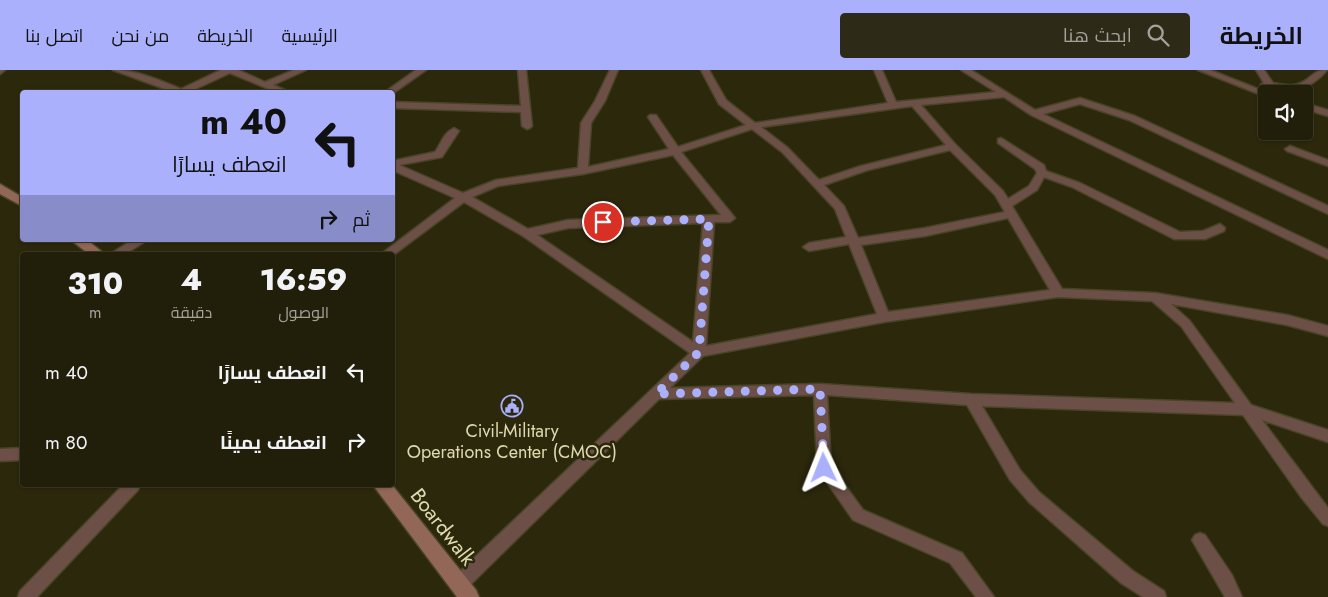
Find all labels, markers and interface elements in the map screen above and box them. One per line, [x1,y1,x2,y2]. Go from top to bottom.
search box [840,13,1190,58]
text: الخريطة [1220,18,1303,53]
icon: search [1144,21,1172,49]
text: ابحث هنا [1063,22,1132,49]
text: اتصل بنا [25,23,83,49]
text: من نحن [111,23,169,49]
text: الخريطة [197,23,253,49]
text: الرئيسية [281,23,338,49]
map controls [1258,85,1313,140]
button: sound [1258,85,1313,140]
text: 40 m [200,97,287,147]
icon: left [305,110,370,175]
text: انعطف يسارًا [172,148,287,180]
pin [582,201,624,243]
icon: right [314,205,342,233]
text: ثم [352,206,370,233]
icon: arrive [589,208,617,236]
text: 4 [181,258,202,301]
text: 16:59 [260,258,347,301]
text: 310 [68,262,123,305]
text: m [89,301,102,324]
text: دقيقة [171,301,212,324]
text: الوصول [278,301,329,324]
icon: left [342,358,370,386]
text: 40 m [45,359,88,386]
text: انعطف يسارًا [218,359,327,386]
public building icon: Civil-Military Operations Center (CMOC) [500,394,524,418]
place label: Civil-Military Operations Center (CMOC) [407,418,617,465]
icon: right [342,428,370,456]
text: 80 m [45,429,87,456]
text: انعطف يمينًا [220,429,327,456]
position arrow [797,441,849,493]
street label: Boardwalk [403,482,483,573]

